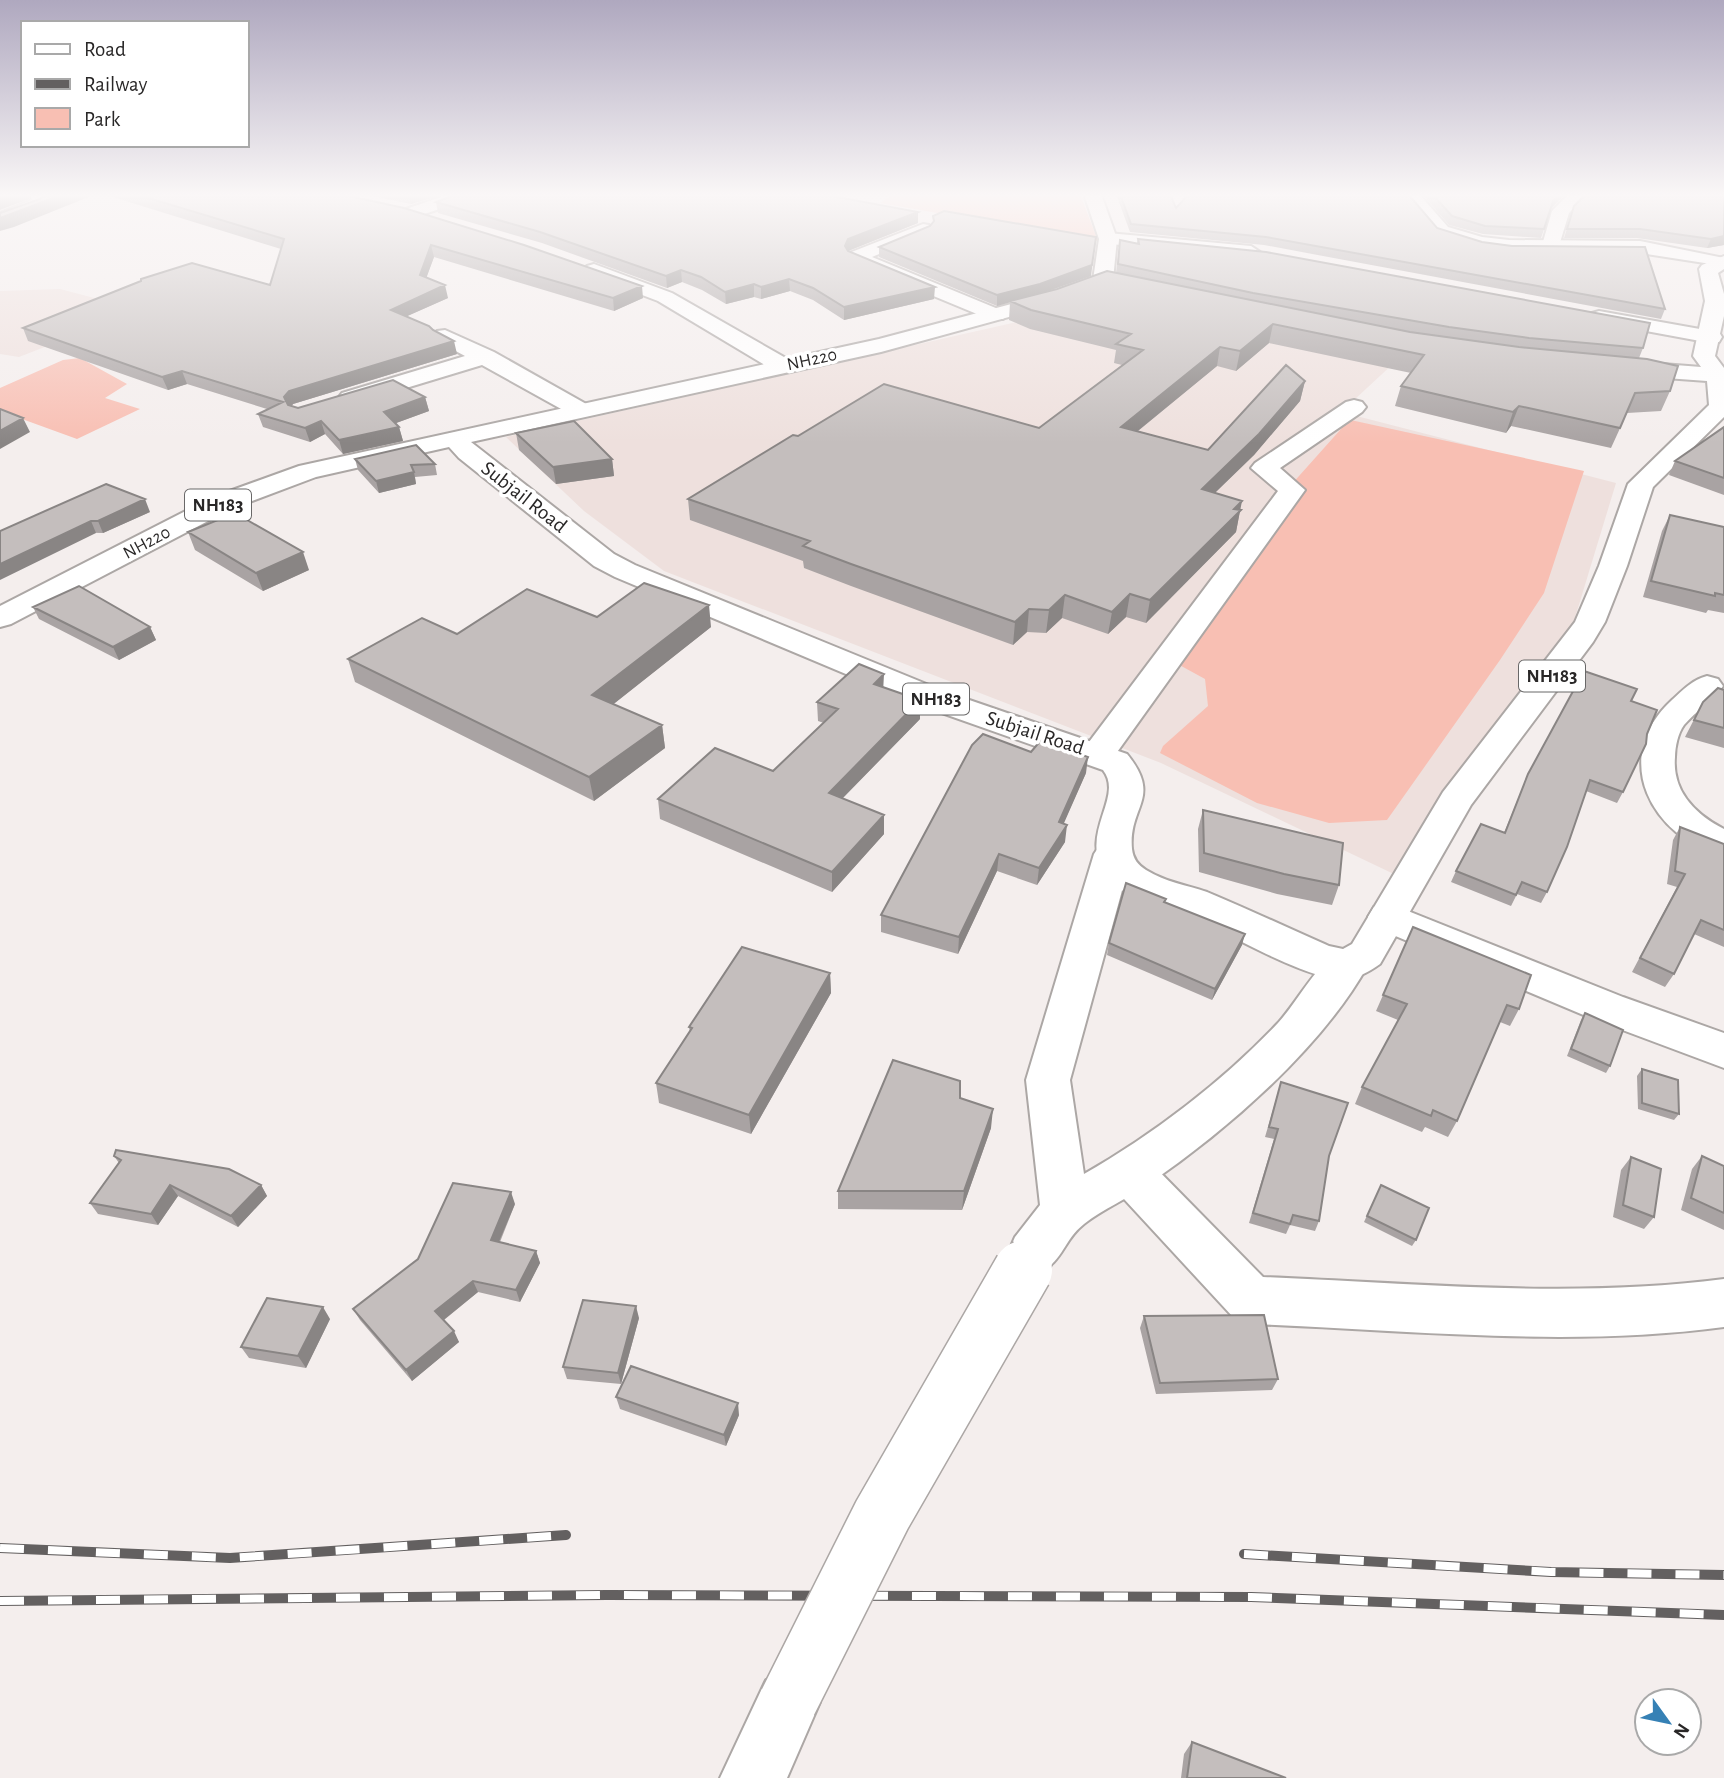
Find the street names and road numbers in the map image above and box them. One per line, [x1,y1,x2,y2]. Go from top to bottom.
street label: NH220 [785,346,839,374]
street label: Subjail Road [477,457,571,537]
road number: NH183 [185,490,251,520]
street label: NH220 [120,523,174,563]
road number: NH183 [1519,660,1585,692]
road number: NH183 [903,684,969,714]
street label: Subjail Road [983,707,1087,759]

